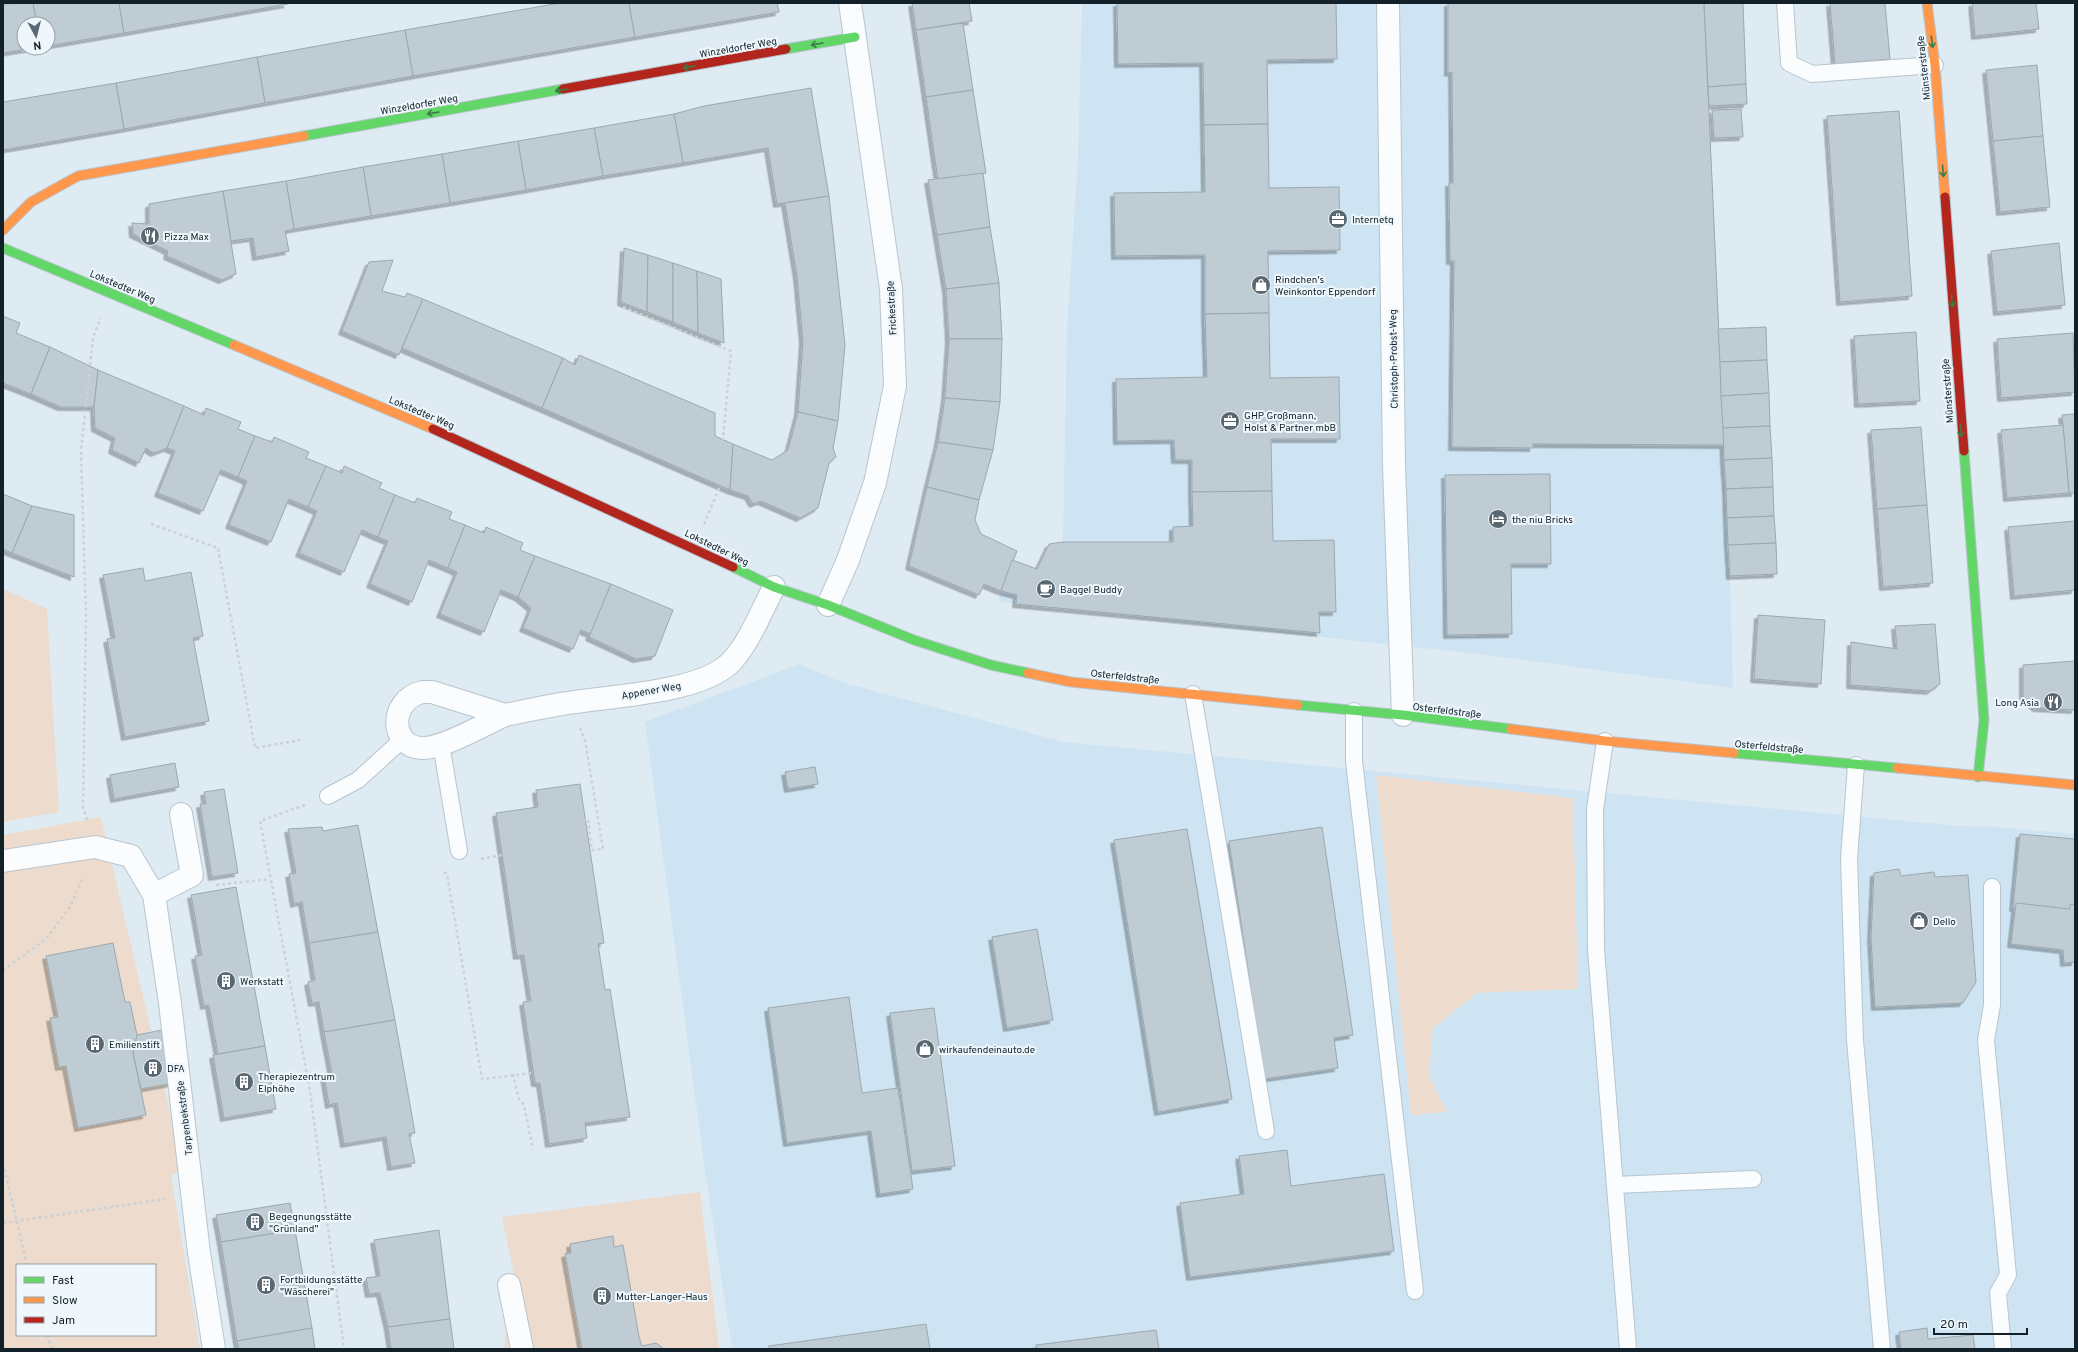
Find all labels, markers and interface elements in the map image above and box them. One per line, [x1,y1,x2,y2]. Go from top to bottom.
north arrow [16,16,56,56]
street label: Winzeldorfer Weg [698,35,778,62]
street label: Münsterstraße [1915,35,1934,101]
one-way arrow [1928,35,1936,48]
text: N [32,38,42,52]
one-way arrow [811,40,824,48]
one-way arrow [683,63,696,71]
one-way arrow [555,86,568,94]
street label: Winzeldorfer Weg [379,92,459,119]
one-way arrow [427,109,440,117]
one-way arrow [1939,164,1946,177]
office icon: Internetq [1327,208,1349,230]
place label: Internetq [1352,214,1394,227]
restaurant icon: Pizza Max [139,225,161,247]
place label: Pizza Max [164,231,209,244]
street label: Lokstedter Weg [88,268,157,307]
shop icon: Rindchen's Weinkontor Eppendorf [1250,274,1272,296]
place label: Rindchen's Weinkontor Eppendorf [1275,274,1376,299]
street label: Frickestraße [885,280,900,335]
one-way arrow [1948,294,1955,307]
street label: Christoph-Probst-Weg [1387,309,1402,409]
street label: Münsterstraße [1940,358,1957,424]
street label: Lokstedter Weg [387,394,456,433]
office icon: GHP Großmann, Holst & Partner mbB [1219,410,1241,432]
place label: GHP Großmann, Holst & Partner mbB [1244,410,1336,435]
one-way arrow [1958,424,1965,437]
hotel icon: the niu Bricks [1487,508,1509,530]
place label: the niu Bricks [1512,514,1573,527]
street label: Lokstedter Weg [682,527,751,570]
cafe icon: Baggel Buddy [1035,578,1057,600]
place label: Baggel Buddy [1060,584,1122,597]
street label: Osterfeldstraße [1090,667,1160,688]
street label: Appener Weg [620,680,682,703]
restaurant icon: Long Asia [2042,691,2064,713]
place label: Long Asia [1995,697,2039,710]
street label: Osterfeldstraße [1412,701,1482,722]
street label: Osterfeldstraße [1734,738,1804,757]
shop icon: Dello [1908,910,1930,932]
place label: Dello [1933,916,1956,929]
building icon: Werkstatt [215,970,237,992]
place label: Werkstatt [240,976,284,989]
building icon: Emilienstift [84,1033,106,1055]
shop icon: wirkaufendeinauto.de [914,1038,936,1060]
place label: Emilienstift [109,1039,160,1052]
place label: wirkaufendeinauto.de [939,1044,1035,1057]
building icon: DFA [142,1057,164,1079]
place label: DFA [167,1063,185,1076]
building icon: Therapiezentrum Elphöhe [233,1071,255,1093]
place label: Therapiezentrum Elphöhe [258,1071,335,1096]
street label: Tarpenbekstraße [174,1080,197,1156]
building icon: Begegnungsstätte "Grünland" [244,1211,266,1233]
place label: Begegnungsstätte "Grünland" [269,1211,352,1236]
legend [16,1264,156,1336]
text: Fast [52,1273,74,1289]
building icon: Fortbildungsstätte "Wäscherei" [255,1274,277,1296]
place label: Fortbildungsstätte "Wäscherei" [280,1274,362,1299]
building icon: Mutter-Langer-Haus [591,1285,613,1307]
place label: Mutter-Langer-Haus [616,1291,708,1304]
text: Slow [52,1293,78,1309]
scale bar [1934,1310,2027,1336]
text: Jam [52,1313,75,1329]
text: 20 m [1940,1317,1968,1333]

